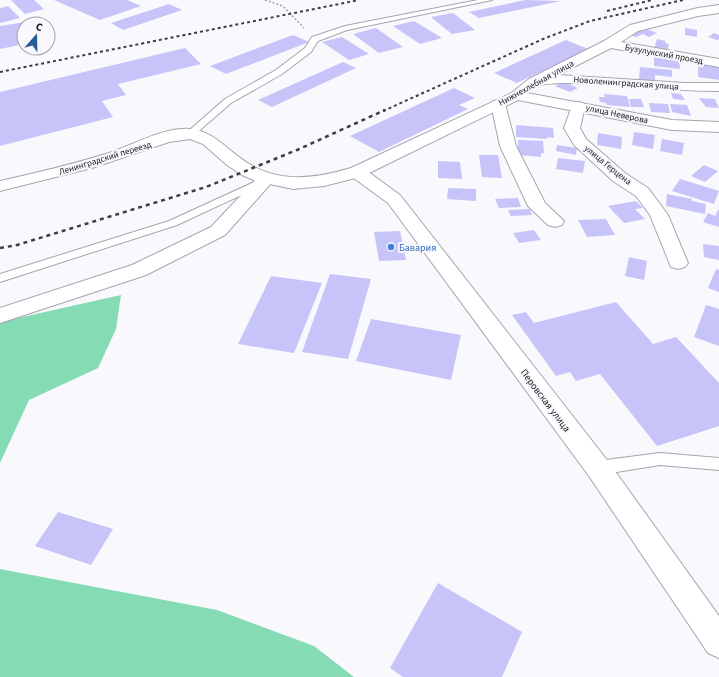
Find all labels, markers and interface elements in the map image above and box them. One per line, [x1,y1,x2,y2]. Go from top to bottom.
north arrow [16,16,56,56]
text: С [34,19,45,35]
street label: Бузулукский проезд [624,41,704,68]
street label: Нижнехлебная улица [496,57,576,110]
street label: Новоленинградская улица [573,73,679,94]
street label: улица Неверова [584,102,649,127]
street label: Ленинградский переезд [57,138,153,179]
street label: улица Герцена [581,142,634,189]
place label: Бавария [399,241,436,255]
marker: Бавария [386,242,396,252]
street label: Перовская улица [517,366,573,435]

